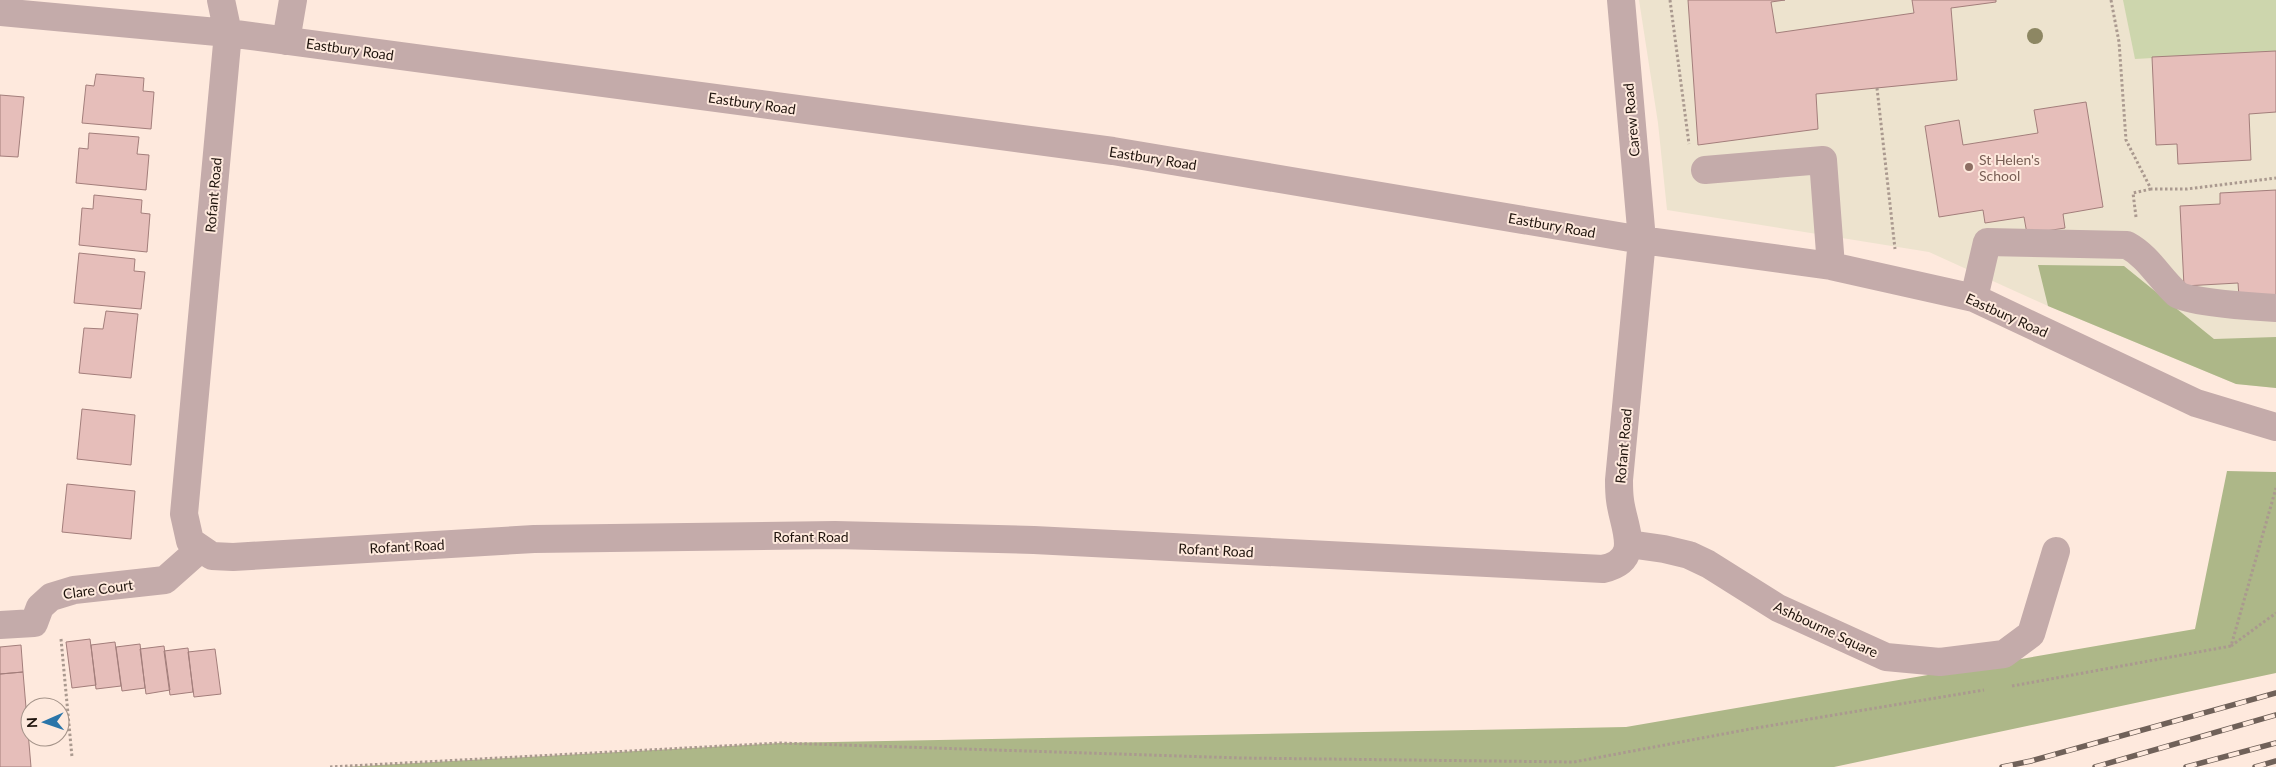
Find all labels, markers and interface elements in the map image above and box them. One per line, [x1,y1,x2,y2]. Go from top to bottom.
street label: Eastbury Road [305,34,395,64]
street label: Carew Road [1619,83,1643,157]
street label: Eastbury Road [707,88,797,118]
street label: Eastbury Road [1108,143,1198,173]
place label: St Helen's School [1979,151,2040,184]
street label: Rofant Road [201,157,225,233]
marker: St Helen's School [1963,161,1975,173]
street label: Eastbury Road [1507,209,1597,241]
street label: Eastbury Road [1963,289,2051,341]
street label: Rofant Road [1611,408,1635,484]
street label: Rofant Road [773,528,849,545]
street label: Rofant Road [369,536,445,556]
street label: Rofant Road [1178,540,1254,560]
street label: Clare Court [62,576,134,602]
street label: Ashbourne Square [1771,597,1881,661]
north arrow [20,697,70,747]
text: N [23,717,40,728]

